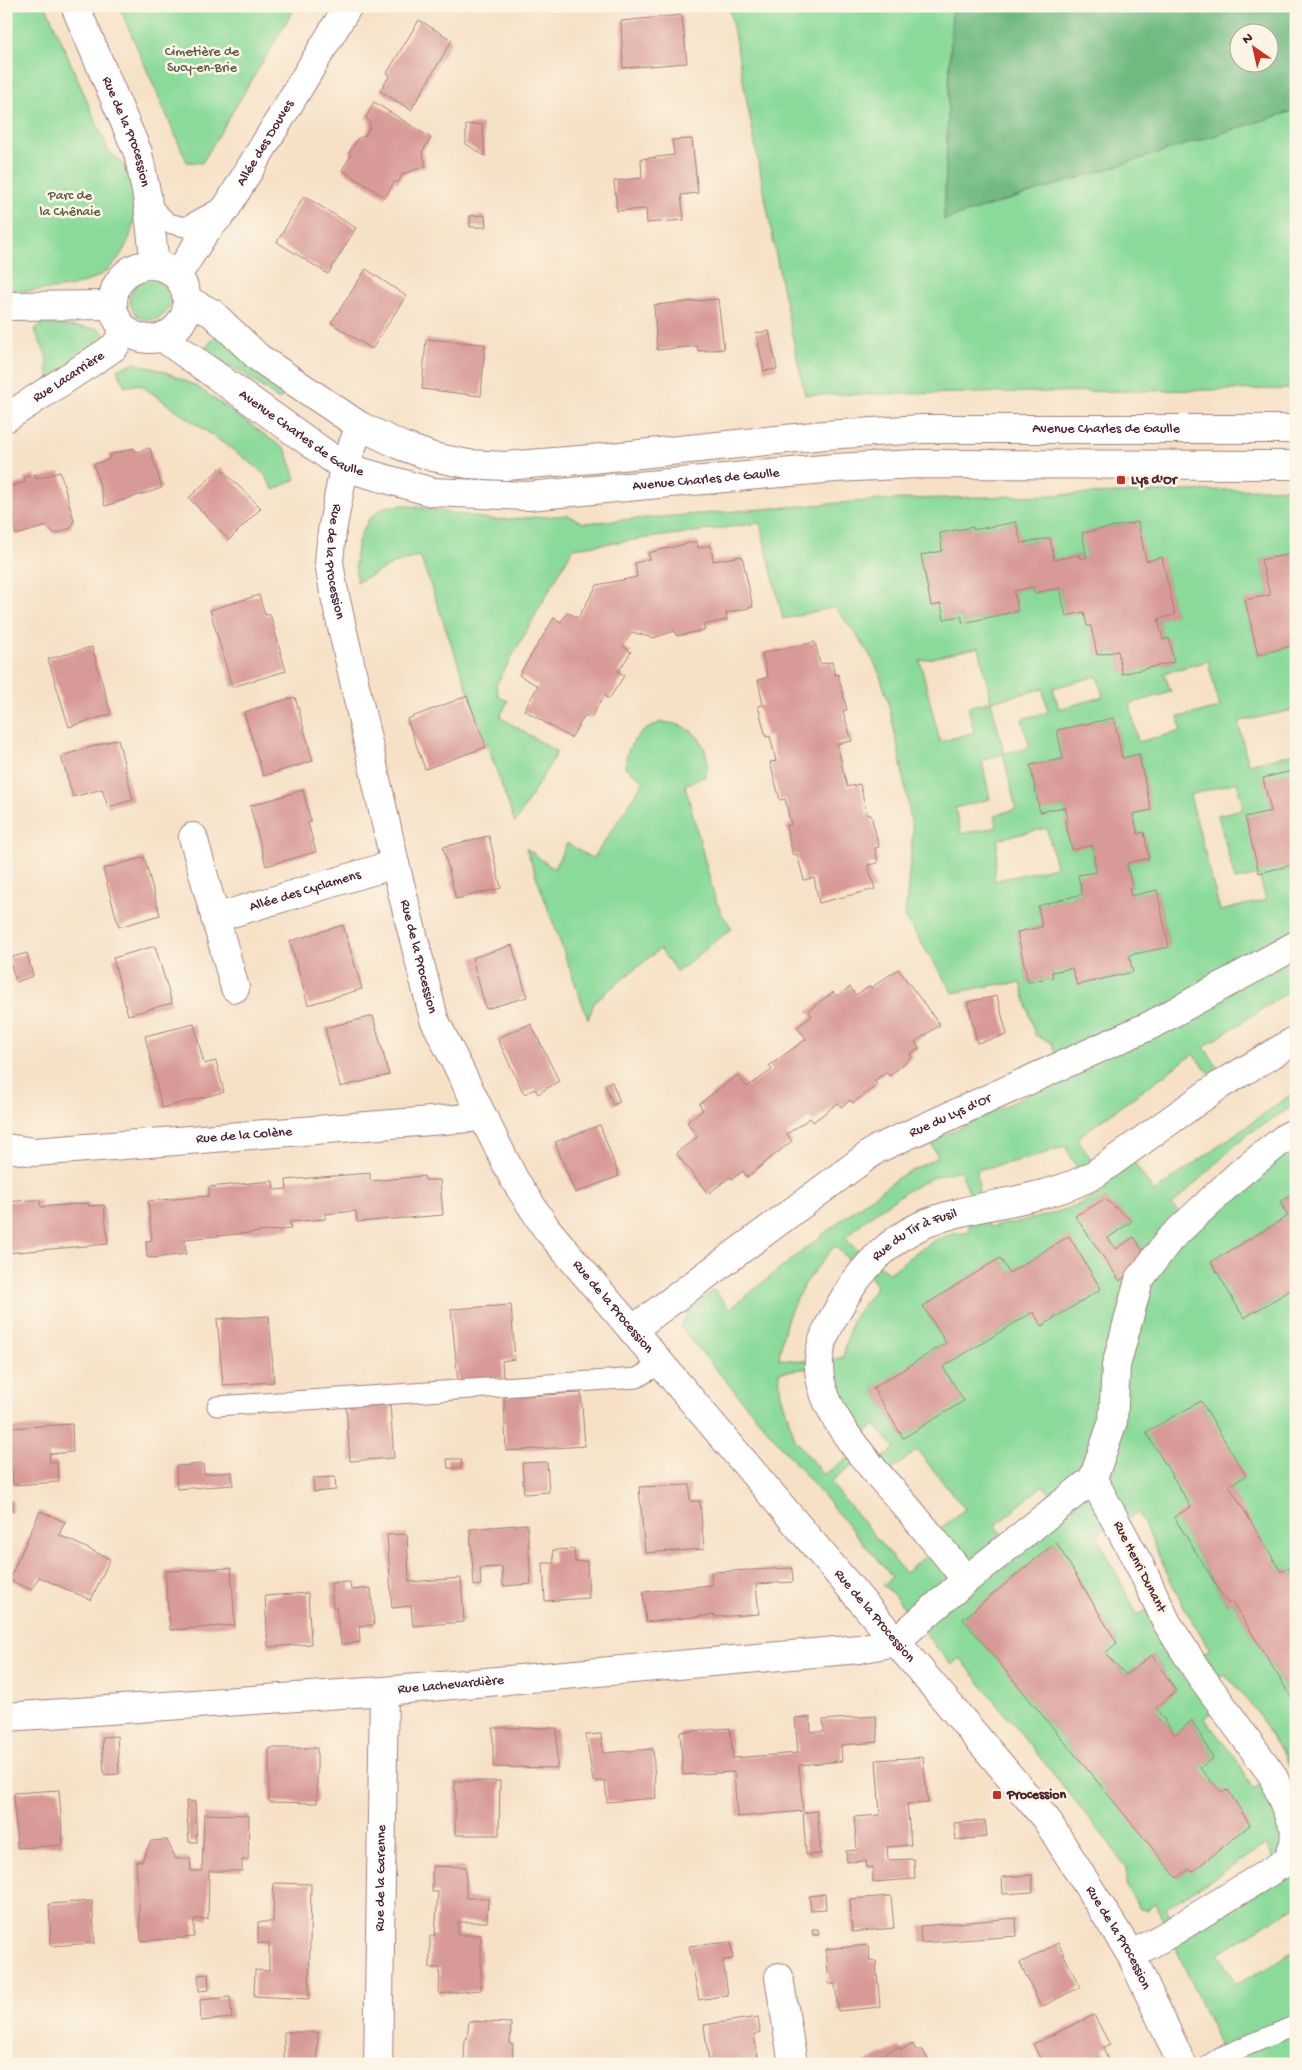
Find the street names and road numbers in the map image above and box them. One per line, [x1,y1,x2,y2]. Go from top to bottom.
street label: Rue de la Procession [98,74,153,189]
street label: Allée des Douves [233,96,298,189]
street label: Rue Lacarrière [30,347,109,407]
street label: Avenue Charles de Gaulle [235,386,366,481]
street label: Avenue Charles de Gaulle [1032,421,1181,438]
street label: Avenue Charles de Gaulle [632,465,781,495]
street label: Rue de la Procession [320,502,349,621]
street label: Allée des Cyclamens [247,866,364,916]
street label: Rue de la Procession [396,898,441,1016]
street label: Rue du Lys d'Or [907,1089,995,1142]
street label: Rue de la Colène [195,1123,294,1148]
street label: Rue du Tir à Fusil [869,1205,959,1265]
street label: Rue de la Procession [569,1257,657,1357]
street label: Rue Henri Dunant [1109,1519,1170,1617]
street label: Rue de la Procession [830,1566,919,1666]
street label: Rue Lachevardière [397,1672,505,1698]
street label: Rue de la Garenne [372,1824,390,1932]
street label: Rue de la Procession [1082,1883,1155,1993]

